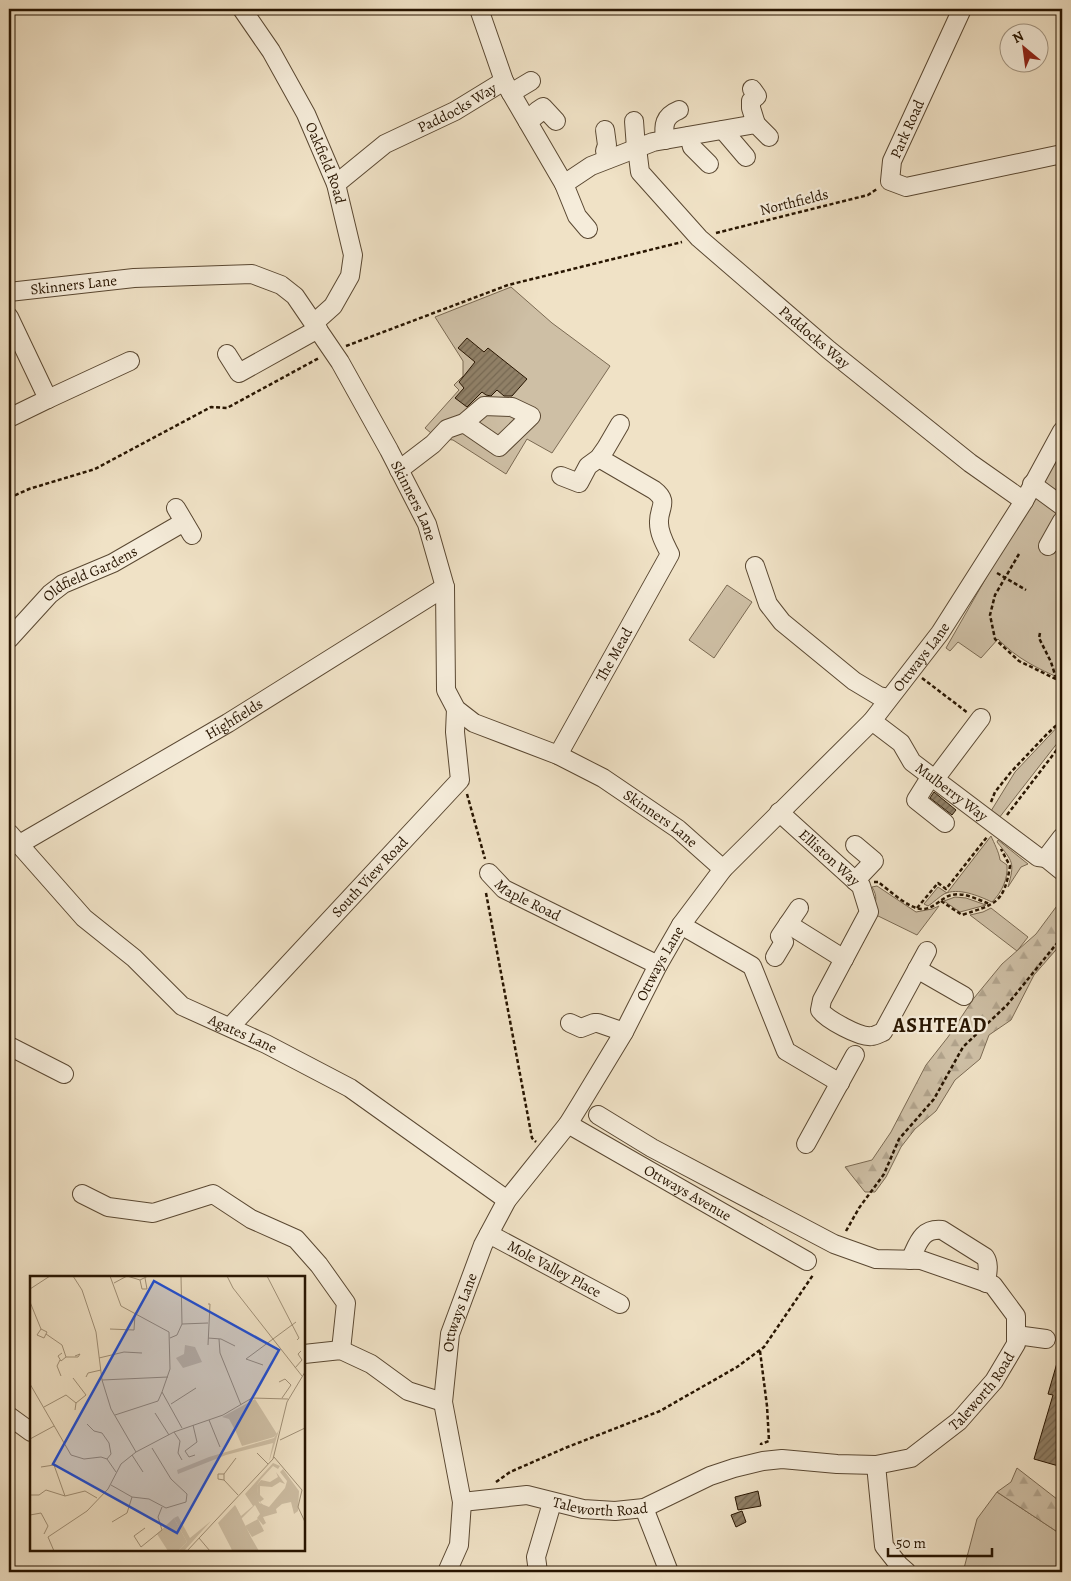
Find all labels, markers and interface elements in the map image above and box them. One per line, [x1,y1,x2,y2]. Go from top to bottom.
north arrow [998,22,1048,72]
text: N [1009,26,1027,48]
street label: Paddocks Way [414,78,501,137]
street label: Park Road [885,96,929,162]
street label: Oakfield Road [301,119,351,207]
street label: Northfields [758,184,830,220]
street label: Skinners Lane [29,270,118,300]
street label: Paddocks Way [775,301,855,373]
street label: Skinners Lane [386,457,441,543]
street label: Oldfield Gardens [38,541,141,606]
street label: Ottways Lane [888,618,954,696]
street label: The Mead [591,623,637,685]
street label: Highfields [201,694,267,744]
street label: Mulberry Way [911,758,992,826]
street label: Skinners Lane [620,785,702,852]
street label: Elliston Way [794,825,865,891]
street label: South View Road [327,832,413,922]
street label: Maple Road [490,875,565,926]
street label: Ottways Lane [631,922,688,1005]
street label: Agates Lane [204,1009,281,1058]
district label: ASHTEAD [892,1012,987,1039]
street label: Ottways Avenue [640,1160,735,1226]
street label: Mole Valley Place [504,1236,605,1302]
street label: Ottways Lane [438,1270,482,1353]
inset map [30,1276,305,1551]
street label: Taleworth Road [945,1347,1020,1435]
street label: Taleworth Road [551,1492,649,1521]
scale bar [888,1526,992,1558]
text: 50 m [896,1533,926,1553]

